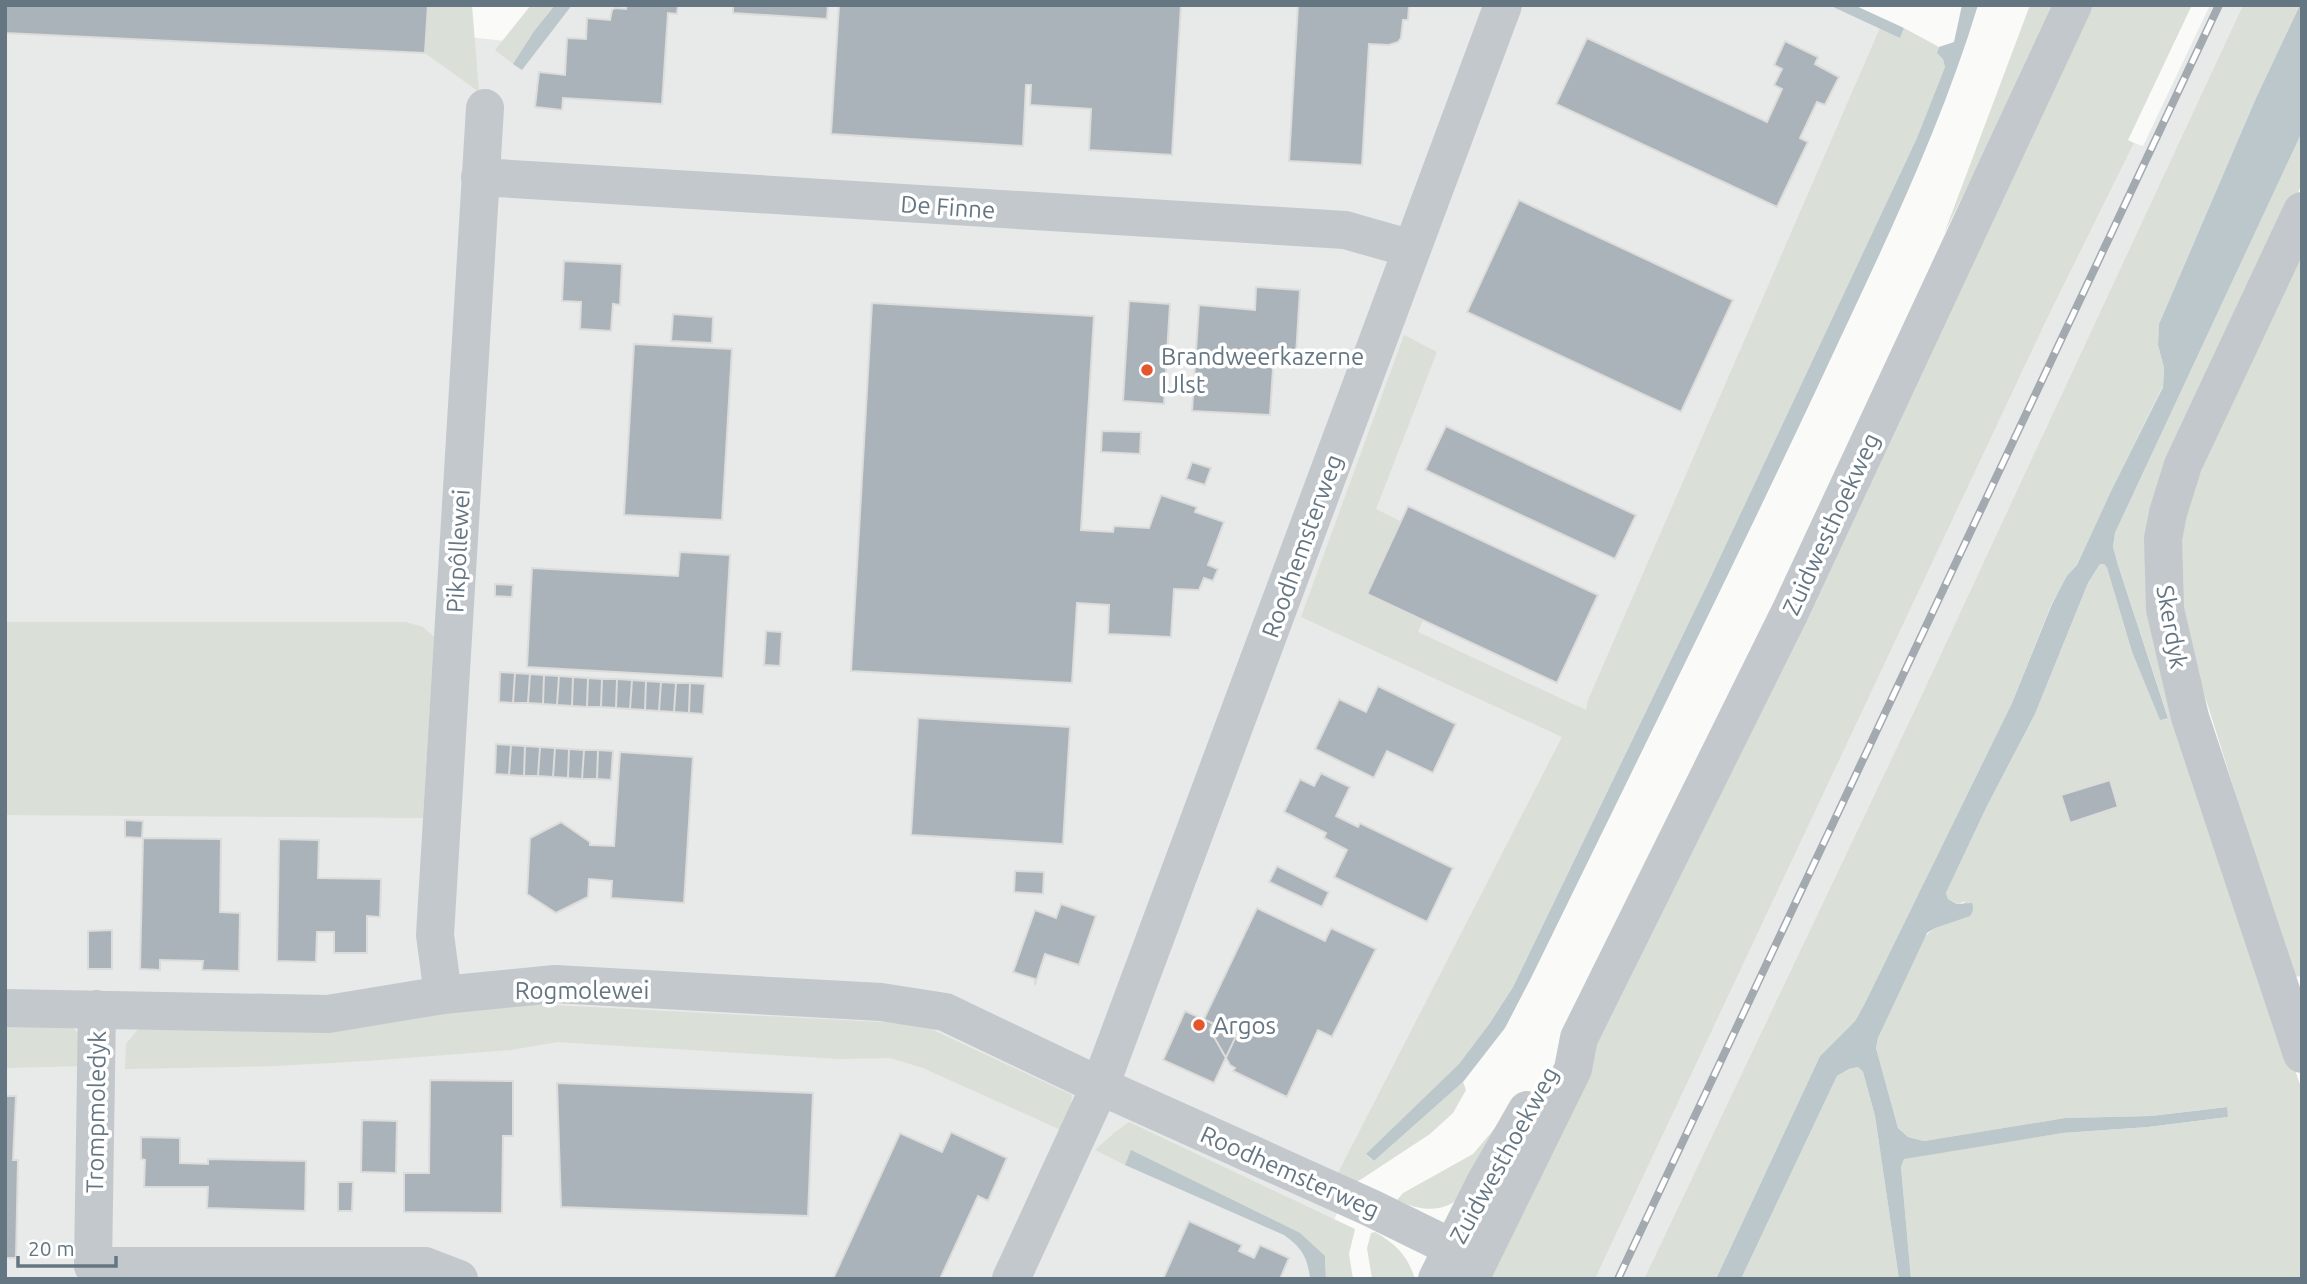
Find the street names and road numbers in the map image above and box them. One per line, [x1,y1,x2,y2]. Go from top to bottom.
street label: De Finne [900,190,996,224]
street label: Zuidwesthoekweg [1777,429,1885,619]
street label: Roodhemsterweg [1256,451,1348,641]
street label: Pikpôllewei [441,488,475,614]
street label: Skerdyk [2151,583,2193,671]
street label: Rogmolewei [515,977,649,1004]
street label: Trompmoledyk [81,1031,111,1193]
street label: Zuidwesthoekweg [1444,1062,1564,1248]
street label: Roodhemsterweg [1196,1120,1384,1224]

